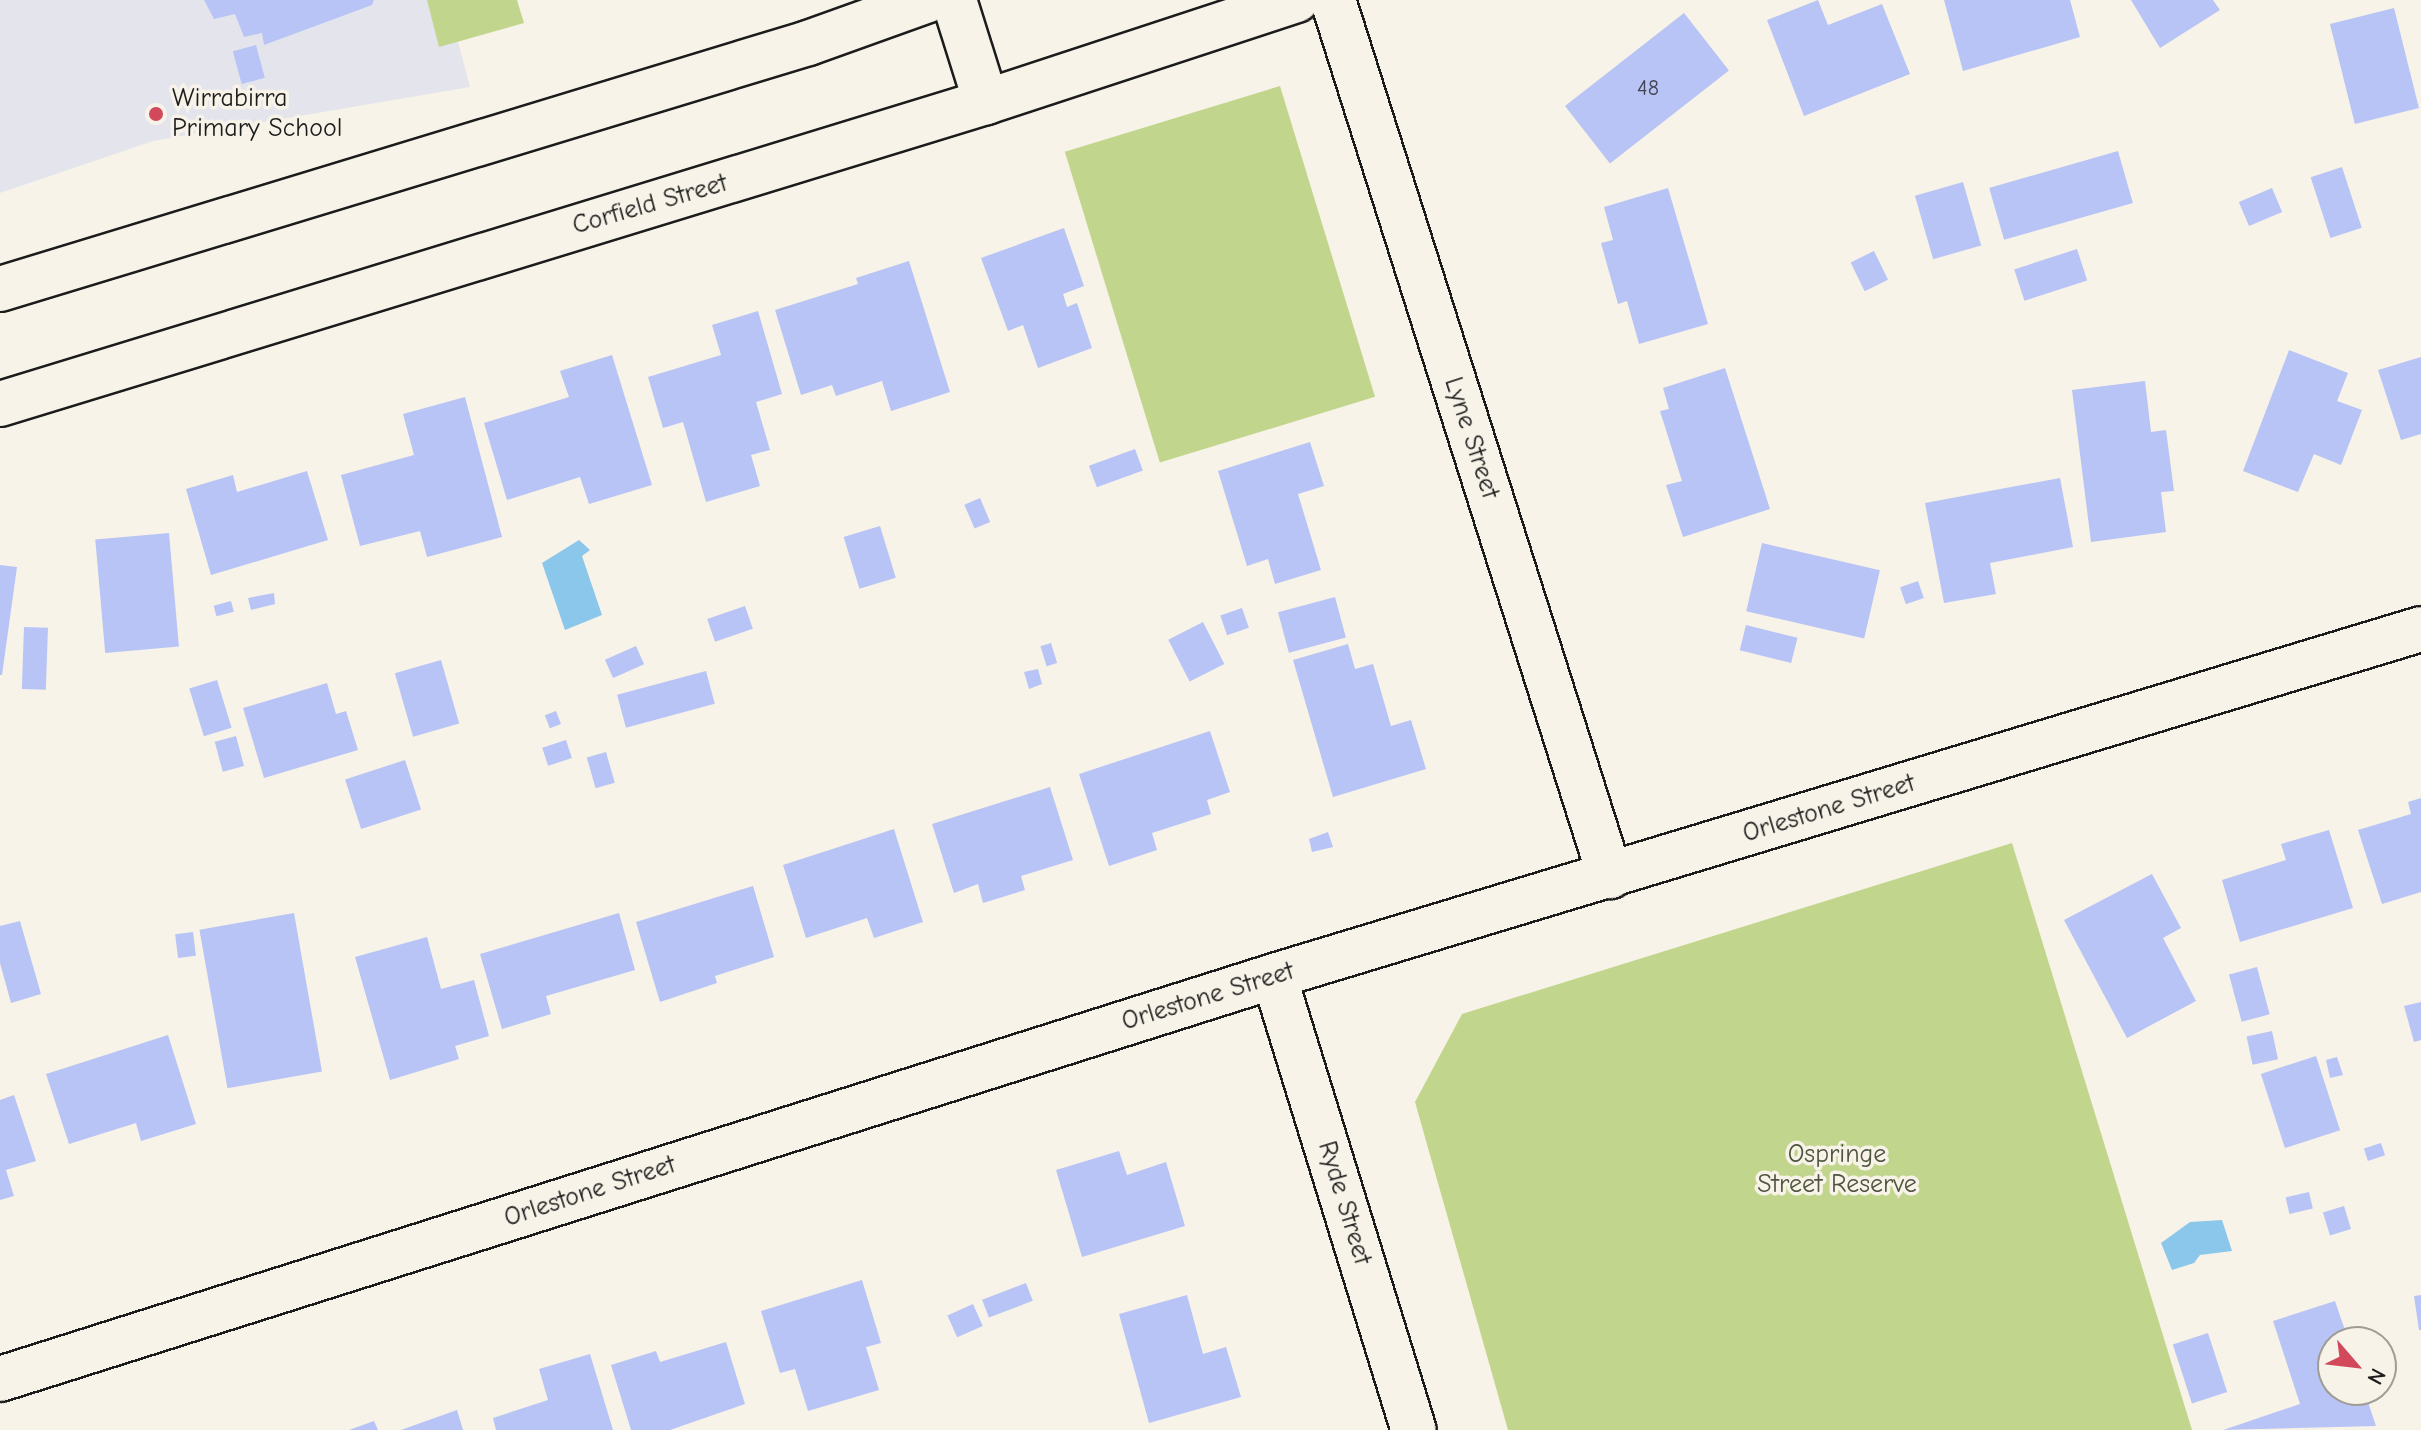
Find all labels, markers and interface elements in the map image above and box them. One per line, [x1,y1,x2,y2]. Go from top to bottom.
house number: 48 [1637,76,1659,102]
place label: Wirrabirra Primary School [172,83,342,144]
marker: Wirrabirra Primary School [147,105,165,123]
street label: Corfield Street [569,168,731,242]
street label: Lyne Street [1437,373,1505,503]
street label: Orlestone Street [1739,768,1919,850]
street label: Orlestone Street [1118,956,1298,1038]
street label: Ryde Street [1310,1138,1378,1268]
park label: Ospringe Street Reserve [1757,1139,1917,1200]
street label: Orlestone Street [500,1150,680,1234]
north arrow [2317,1326,2397,1406]
text: N [2362,1364,2391,1389]

